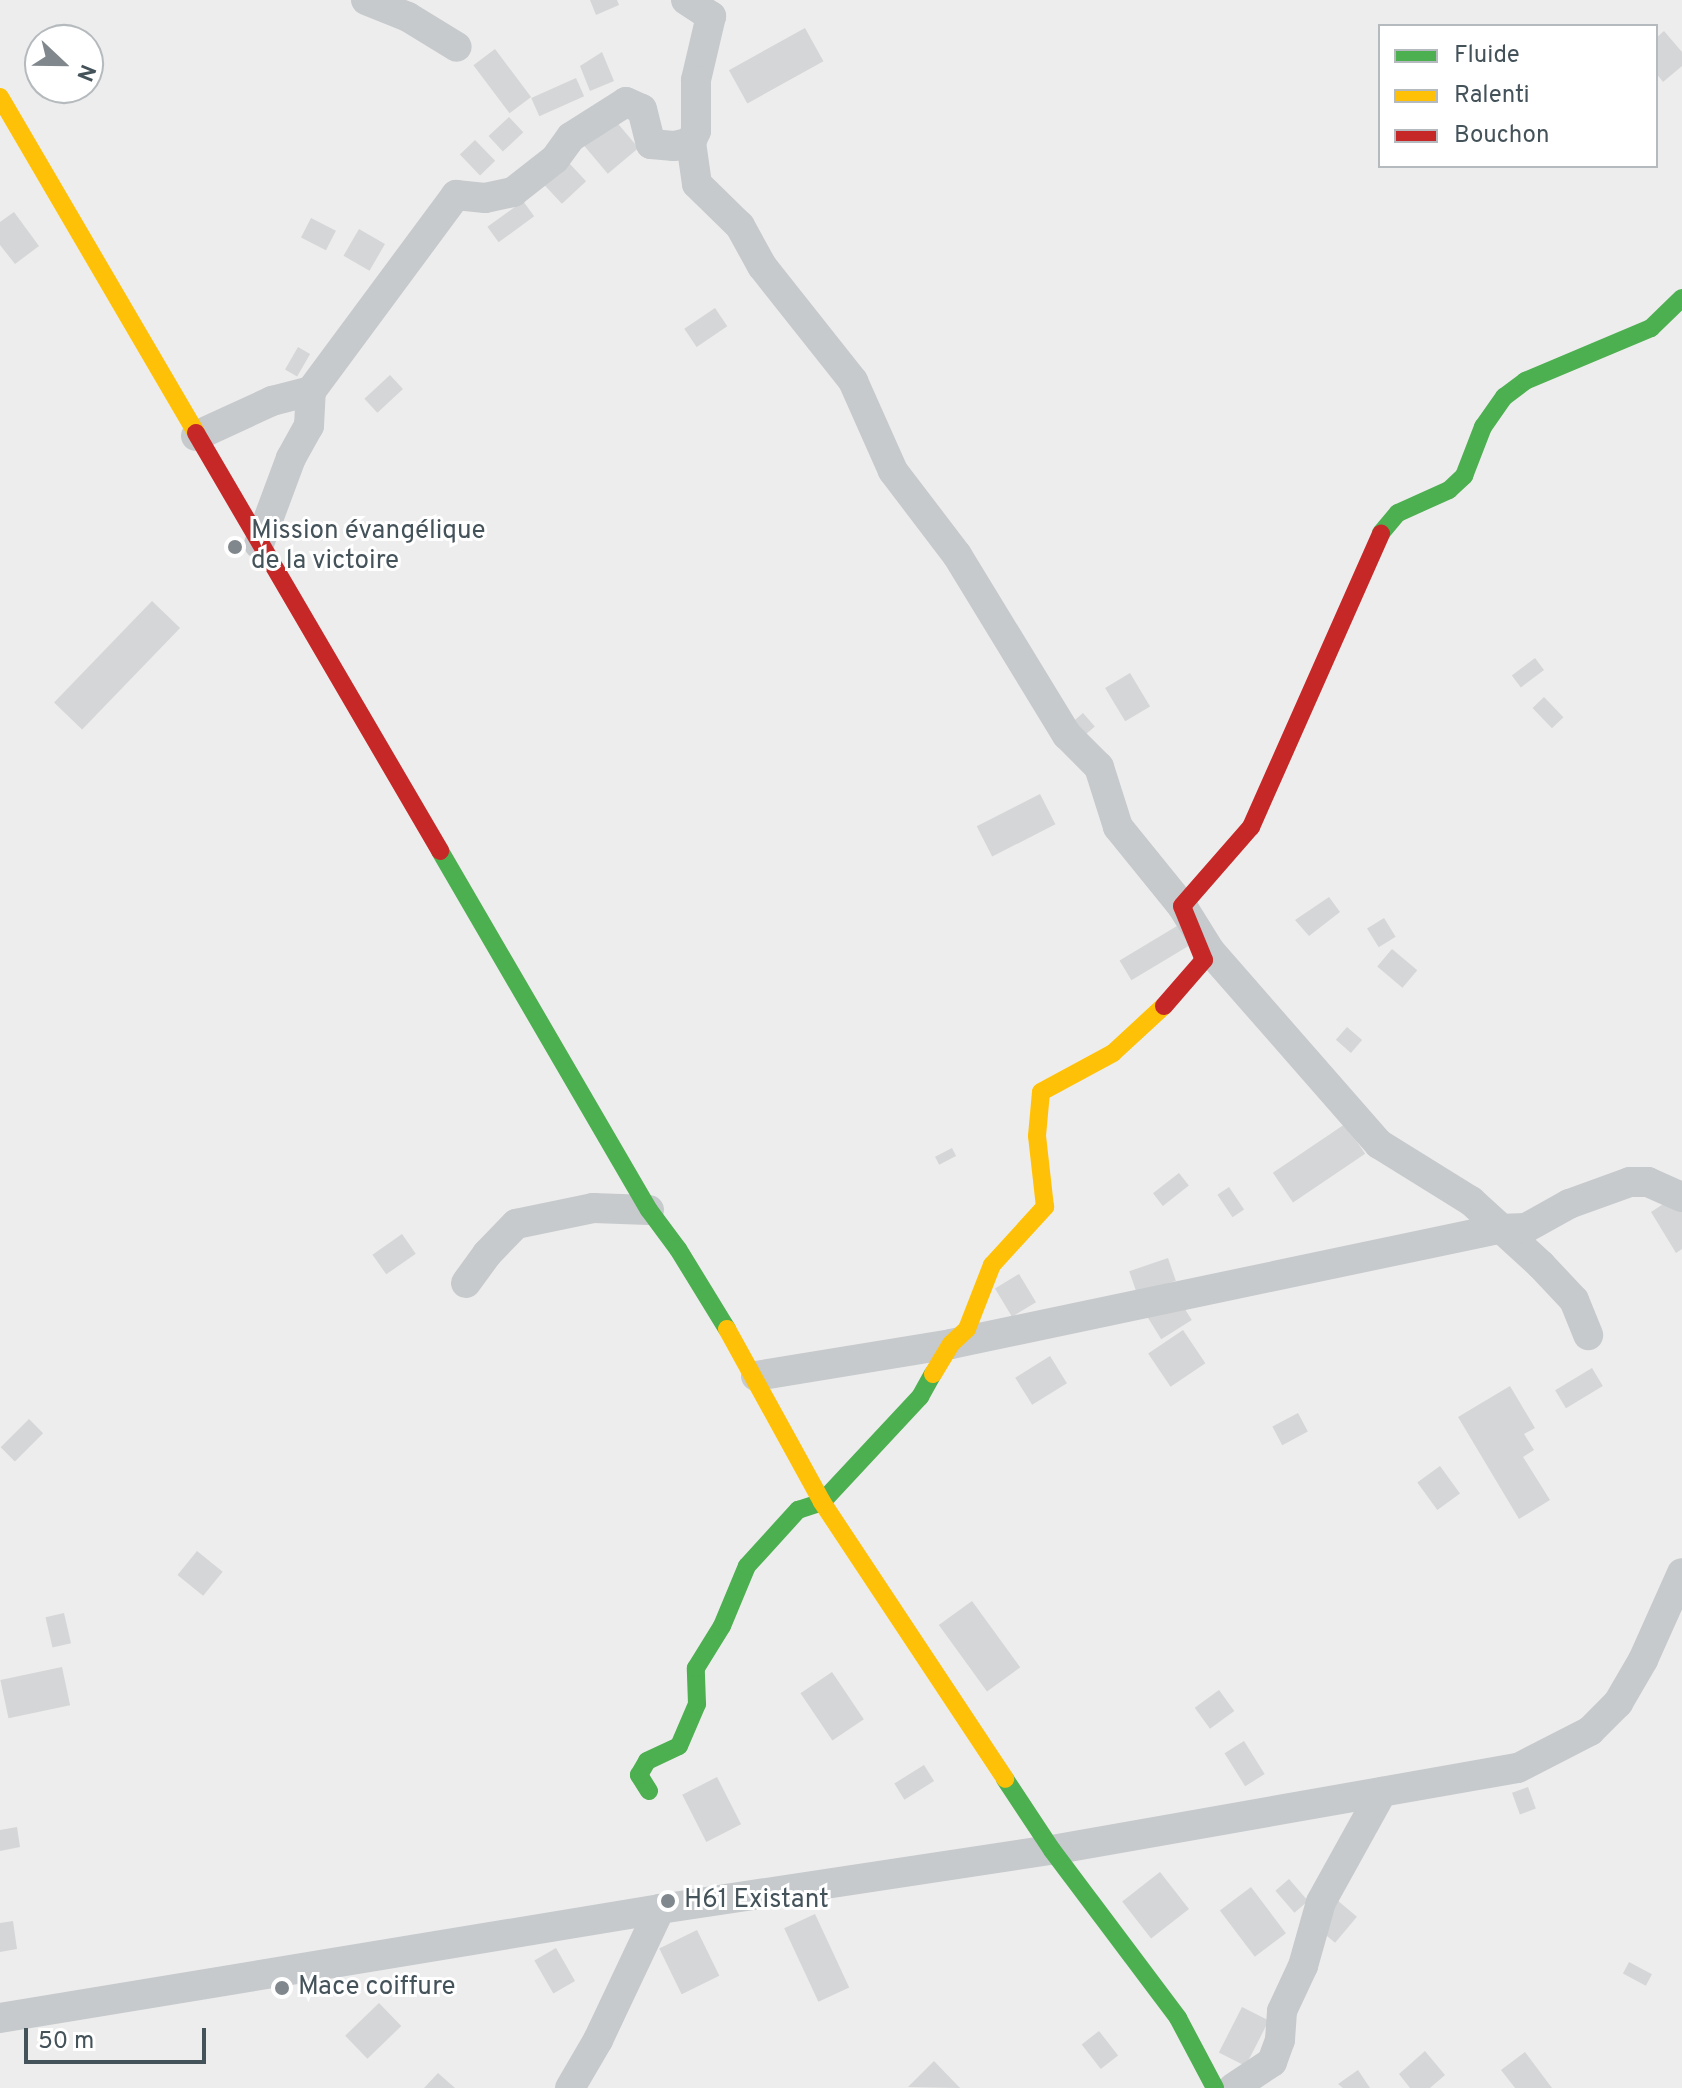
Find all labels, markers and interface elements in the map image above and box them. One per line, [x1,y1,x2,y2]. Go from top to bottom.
north arrow [24,24,104,104]
legend [1378,24,1658,168]
text: Fluide [1454,41,1520,71]
text: N [69,60,100,85]
text: Ralenti [1454,81,1530,111]
text: Bouchon [1454,121,1549,151]
place label: Mission évangélique de la victoire [251,516,485,578]
marker: Mission évangélique de la victoire [226,538,244,556]
place label: H61 Existant [684,1885,829,1917]
marker: H61 Existant [659,1892,677,1910]
place label: Mace coiffure [298,1972,456,2004]
marker: Mace coiffure [273,1979,291,1997]
scale bar [28,2012,210,2062]
text: 50 m [38,2027,94,2057]

